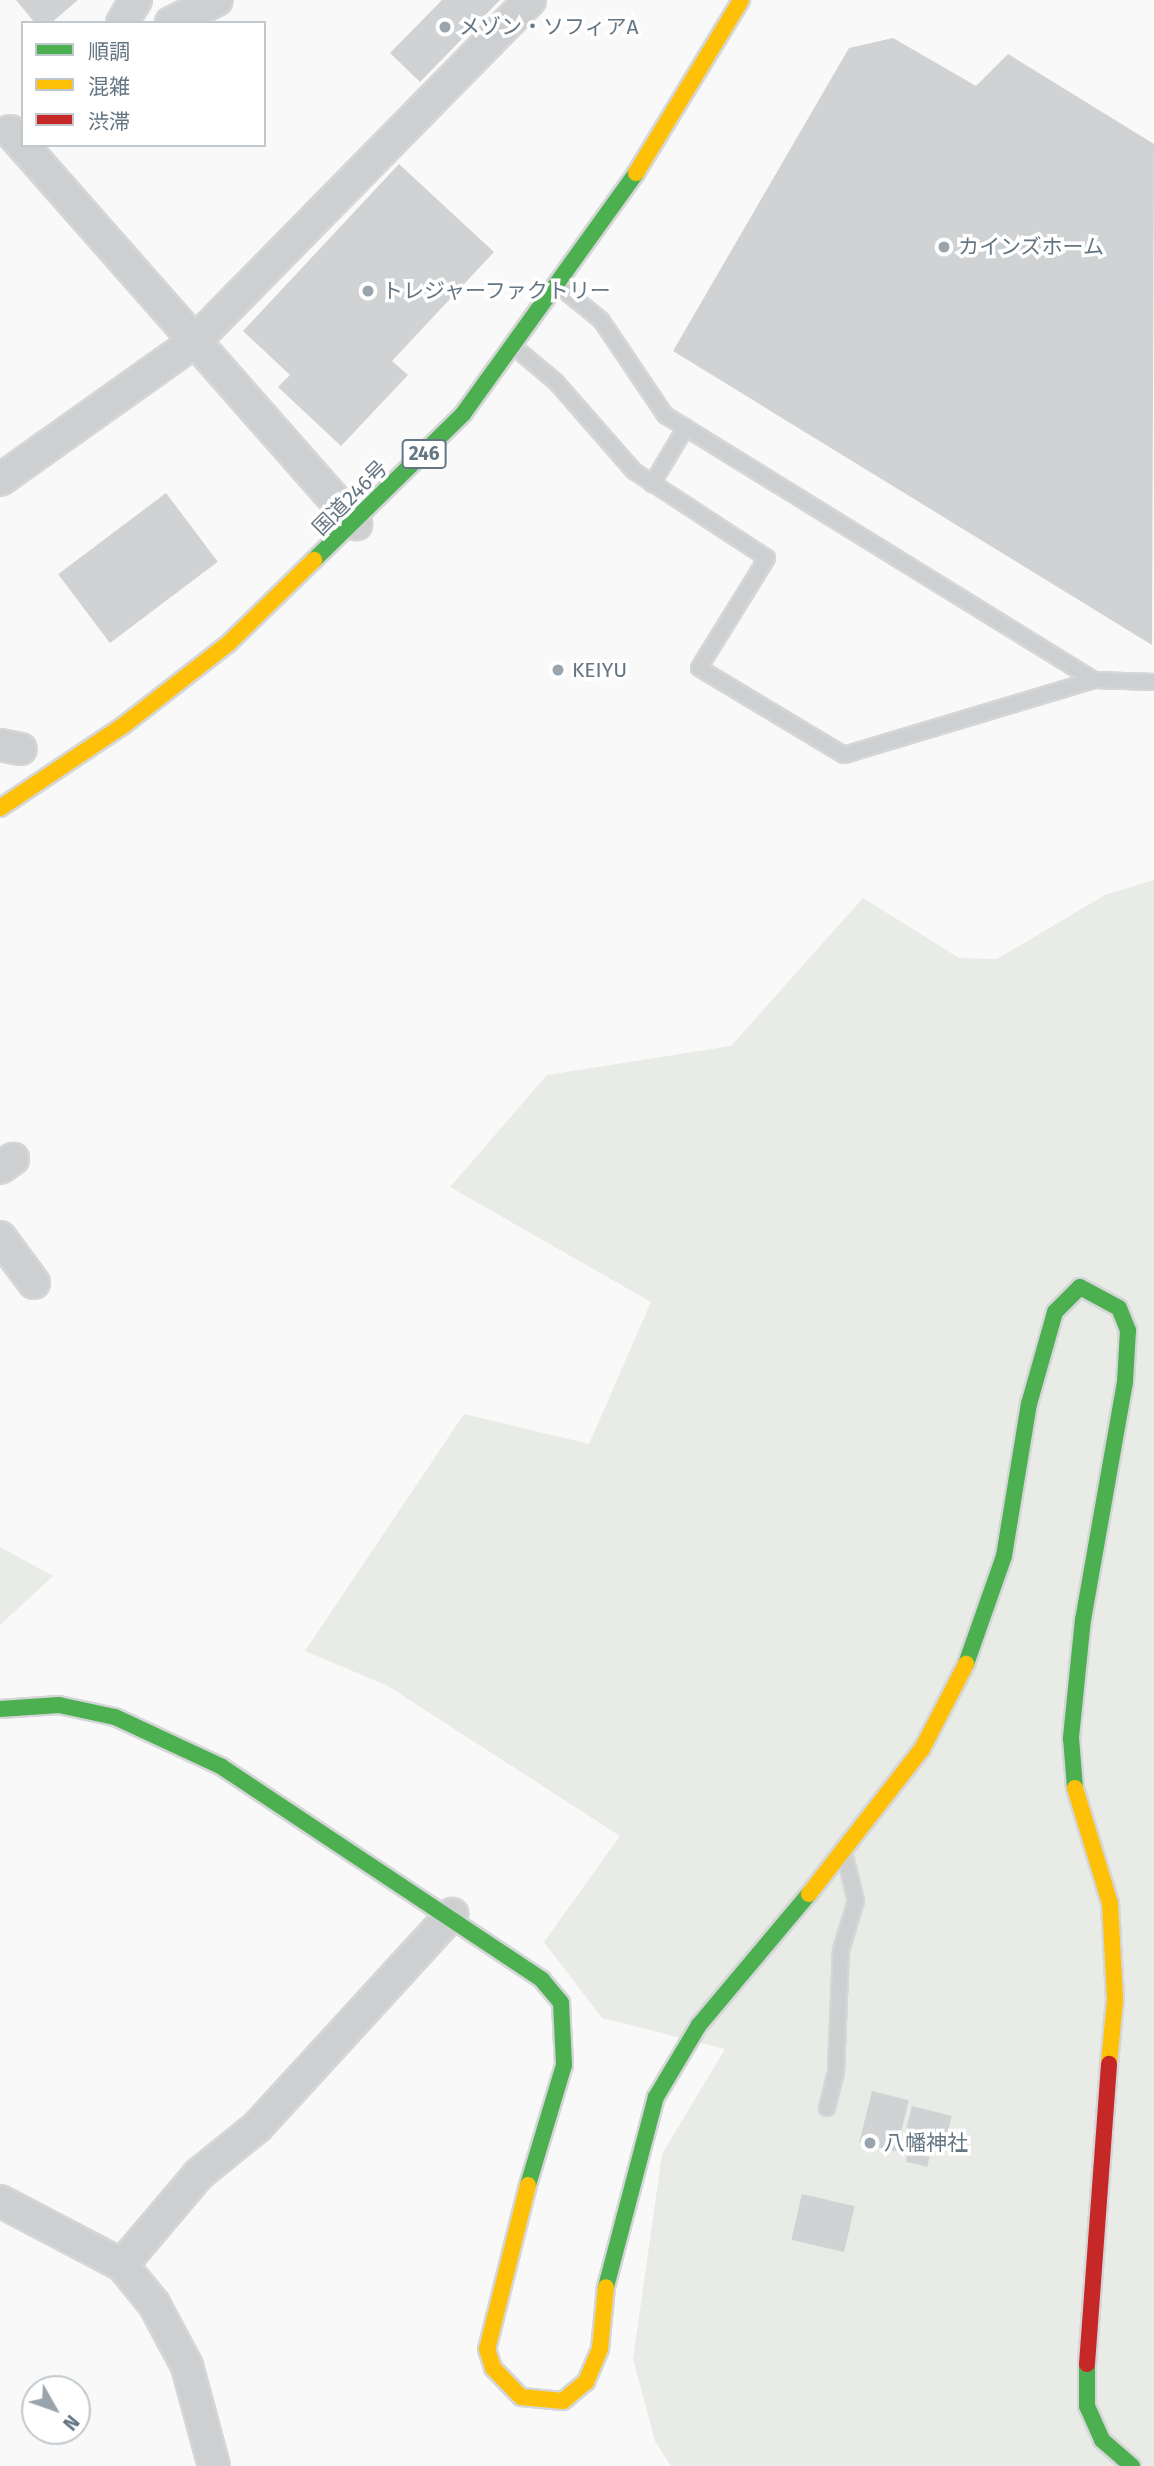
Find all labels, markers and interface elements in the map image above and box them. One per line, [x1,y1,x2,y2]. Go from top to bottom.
place label: メゾン・ソフィアA [459,14,639,40]
marker: メゾン・ソフィアA [437,19,453,35]
legend [21,21,266,147]
text: 順調 [88,39,130,65]
text: 混雑 [88,74,130,100]
text: 渋滞 [88,109,130,135]
place label: カインズホーム [958,234,1105,260]
marker: カインズホーム [936,239,952,255]
place label: トレジャーファクトリー [382,278,613,304]
marker: トレジャーファクトリー [360,283,376,299]
road number: 246 [401,438,447,470]
street label: 国道246号 [307,455,393,541]
place label: KEIYU [572,657,627,683]
marker: KEIYU [550,662,566,678]
place label: 八幡神社 [884,2130,968,2156]
marker: 八幡神社 [862,2135,878,2151]
north arrow [21,2375,91,2445]
text: N [58,2410,84,2435]

